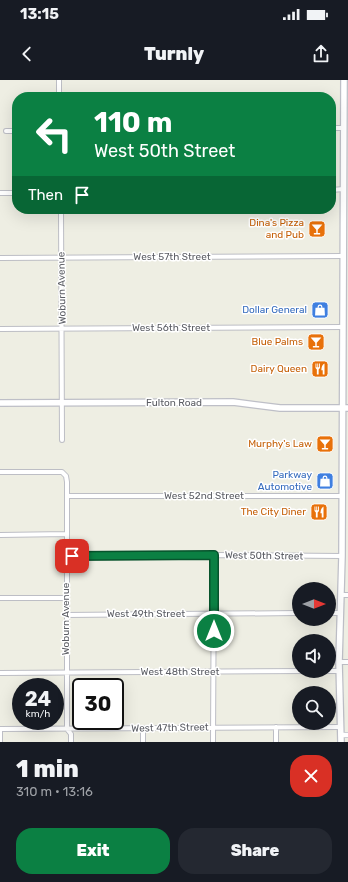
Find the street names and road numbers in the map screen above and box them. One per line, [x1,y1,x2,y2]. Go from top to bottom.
street label: Woburn Avenue [55,251,69,324]
street label: West 57th Street [133,251,211,263]
street label: West 56th Street [132,322,210,334]
street label: Fulton Road [146,397,202,409]
street label: West 52nd Street [164,490,244,502]
street label: West 50th Street [225,549,303,563]
street label: Woburn Avenue [60,582,72,655]
street label: West 49th Street [107,608,185,620]
street label: West 48th Street [141,666,219,678]
street label: West 47th Street [131,721,209,735]

